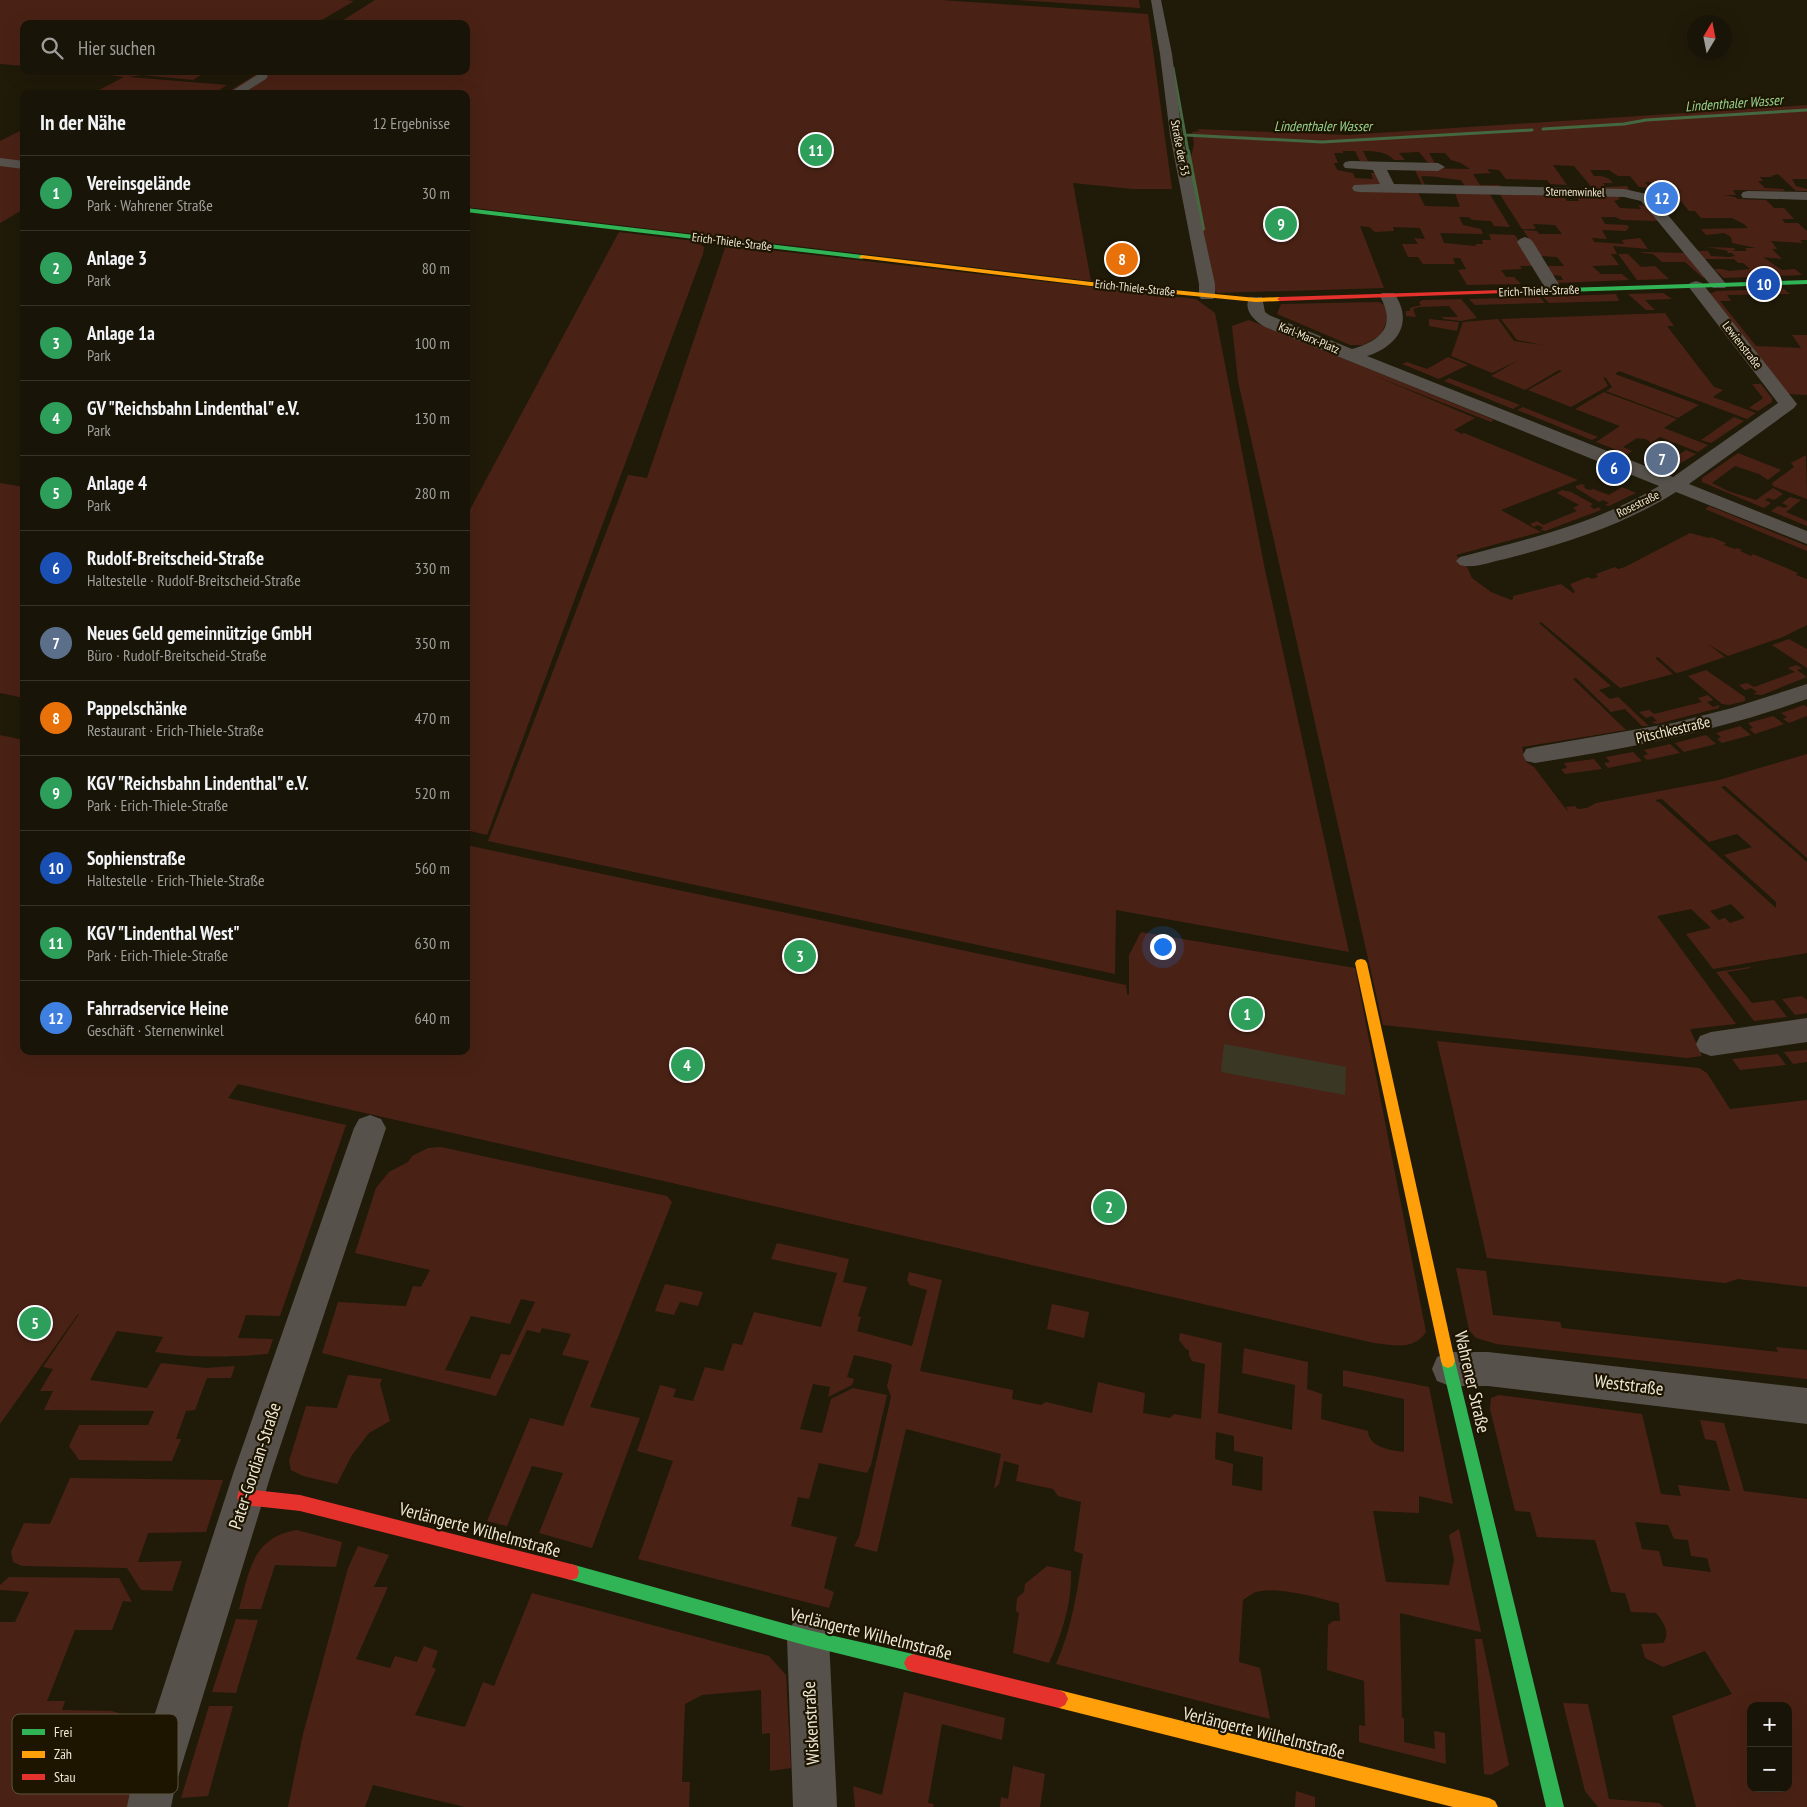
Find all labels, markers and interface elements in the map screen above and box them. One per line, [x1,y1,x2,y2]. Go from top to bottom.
north arrow [1687,15,1732,60]
search box [20,20,470,75]
icon: search [38,34,66,62]
text: Hier suchen [78,36,155,60]
water label: Lindenthaler Wasser [1685,90,1786,115]
text: In der Nähe [40,109,126,136]
text: 12 Ergebnisse [373,113,450,133]
water label: Lindenthaler Wasser [1274,117,1374,135]
street label: Straße der 53 [1168,119,1193,177]
pin: 11 [800,131,832,169]
text: Vereinsgelände [87,171,191,195]
pin: 12 [1646,179,1678,217]
text: 1 [52,183,60,203]
text: 30 m [422,183,450,203]
street label: Sternenwinkel [1545,183,1605,200]
text: Park · Wahrener Straße [87,195,213,215]
pin: 9 [1265,205,1297,243]
street label: Erich-Thiele-Straße [691,229,773,254]
pin: 8 [1106,240,1138,278]
text: Anlage 3 [87,246,147,270]
text: 2 [52,258,60,278]
text: 80 m [422,258,450,278]
pin: 10 [1748,265,1780,303]
text: Park [87,270,111,290]
street label: Erich-Thiele-Straße [1094,276,1176,299]
street label: Erich-Thiele-Straße [1498,282,1580,299]
street label: Lewienstraße [1719,318,1765,371]
street label: Karl-Marx-Platz [1277,319,1342,357]
text: Anlage 1a [87,321,155,345]
text: 3 [52,333,60,353]
text: 100 m [415,333,450,353]
text: Park [87,345,111,365]
text: GV "Reichsbahn Lindenthal" e.V. [87,396,300,420]
text: 4 [52,408,60,428]
text: 130 m [415,408,450,428]
text: Park [87,420,111,440]
pin: 7 [1646,440,1678,478]
pin: 6 [1598,449,1630,487]
text: Anlage 4 [87,471,147,495]
text: 5 [52,483,60,503]
text: 280 m [415,483,450,503]
street label: Rosestraße [1614,487,1662,520]
text: Park [87,495,111,515]
text: Rudolf-Breitscheid-Straße [87,546,264,570]
text: 6 [52,558,60,578]
text: 330 m [415,558,450,578]
text: Haltestelle · Rudolf-Breitscheid-Straße [87,570,301,590]
text: Neues Geld gemeinnützige GmbH [87,621,312,645]
text: 7 [52,633,60,653]
text: 350 m [415,633,450,653]
text: Büro · Rudolf-Breitscheid-Straße [87,645,267,665]
text: Pappelschänke [87,696,187,720]
text: 8 [52,708,60,728]
text: 470 m [415,708,450,728]
street label: Pitschkestraße [1634,712,1712,747]
text: Restaurant · Erich-Thiele-Straße [87,720,264,740]
text: KGV "Reichsbahn Lindenthal" e.V. [87,771,309,795]
text: 9 [52,783,60,803]
text: 520 m [415,783,450,803]
text: Park · Erich-Thiele-Straße [87,795,228,815]
text: Sophienstraße [87,846,186,870]
text: 10 [48,858,64,878]
text: 560 m [415,858,450,878]
text: Haltestelle · Erich-Thiele-Straße [87,870,265,890]
text: KGV "Lindenthal West" [87,921,240,945]
text: 11 [48,933,64,953]
text: 630 m [415,933,450,953]
your location [1150,934,1176,960]
pin: 3 [784,937,816,975]
text: Park · Erich-Thiele-Straße [87,945,228,965]
pin: 1 [1231,995,1263,1033]
text: Fahrradservice Heine [87,996,229,1020]
text: 12 [48,1008,64,1028]
text: 640 m [415,1008,450,1028]
text: Geschäft · Sternenwinkel [87,1020,224,1040]
pin: 4 [671,1046,703,1084]
pin: 2 [1093,1188,1125,1226]
pin: 5 [19,1304,51,1342]
street label: Wahrener Straße [1450,1329,1495,1435]
street label: Weststraße [1593,1369,1665,1400]
street label: Pater-Gordian-Straße [223,1400,286,1532]
street label: Verlängerte Wilhelmstraße [396,1497,563,1562]
street label: Verlängerte Wilhelmstraße [787,1602,955,1665]
street label: Wiskenstraße [797,1681,824,1765]
street label: Verlängerte Wilhelmstraße [1180,1701,1348,1764]
map controls [1747,1702,1792,1792]
button: + [1747,1702,1792,1747]
legend [12,1714,178,1794]
text: Frei [54,1723,72,1741]
text: Zäh [54,1745,72,1763]
button: − [1747,1747,1792,1792]
text: Stau [54,1768,76,1786]

